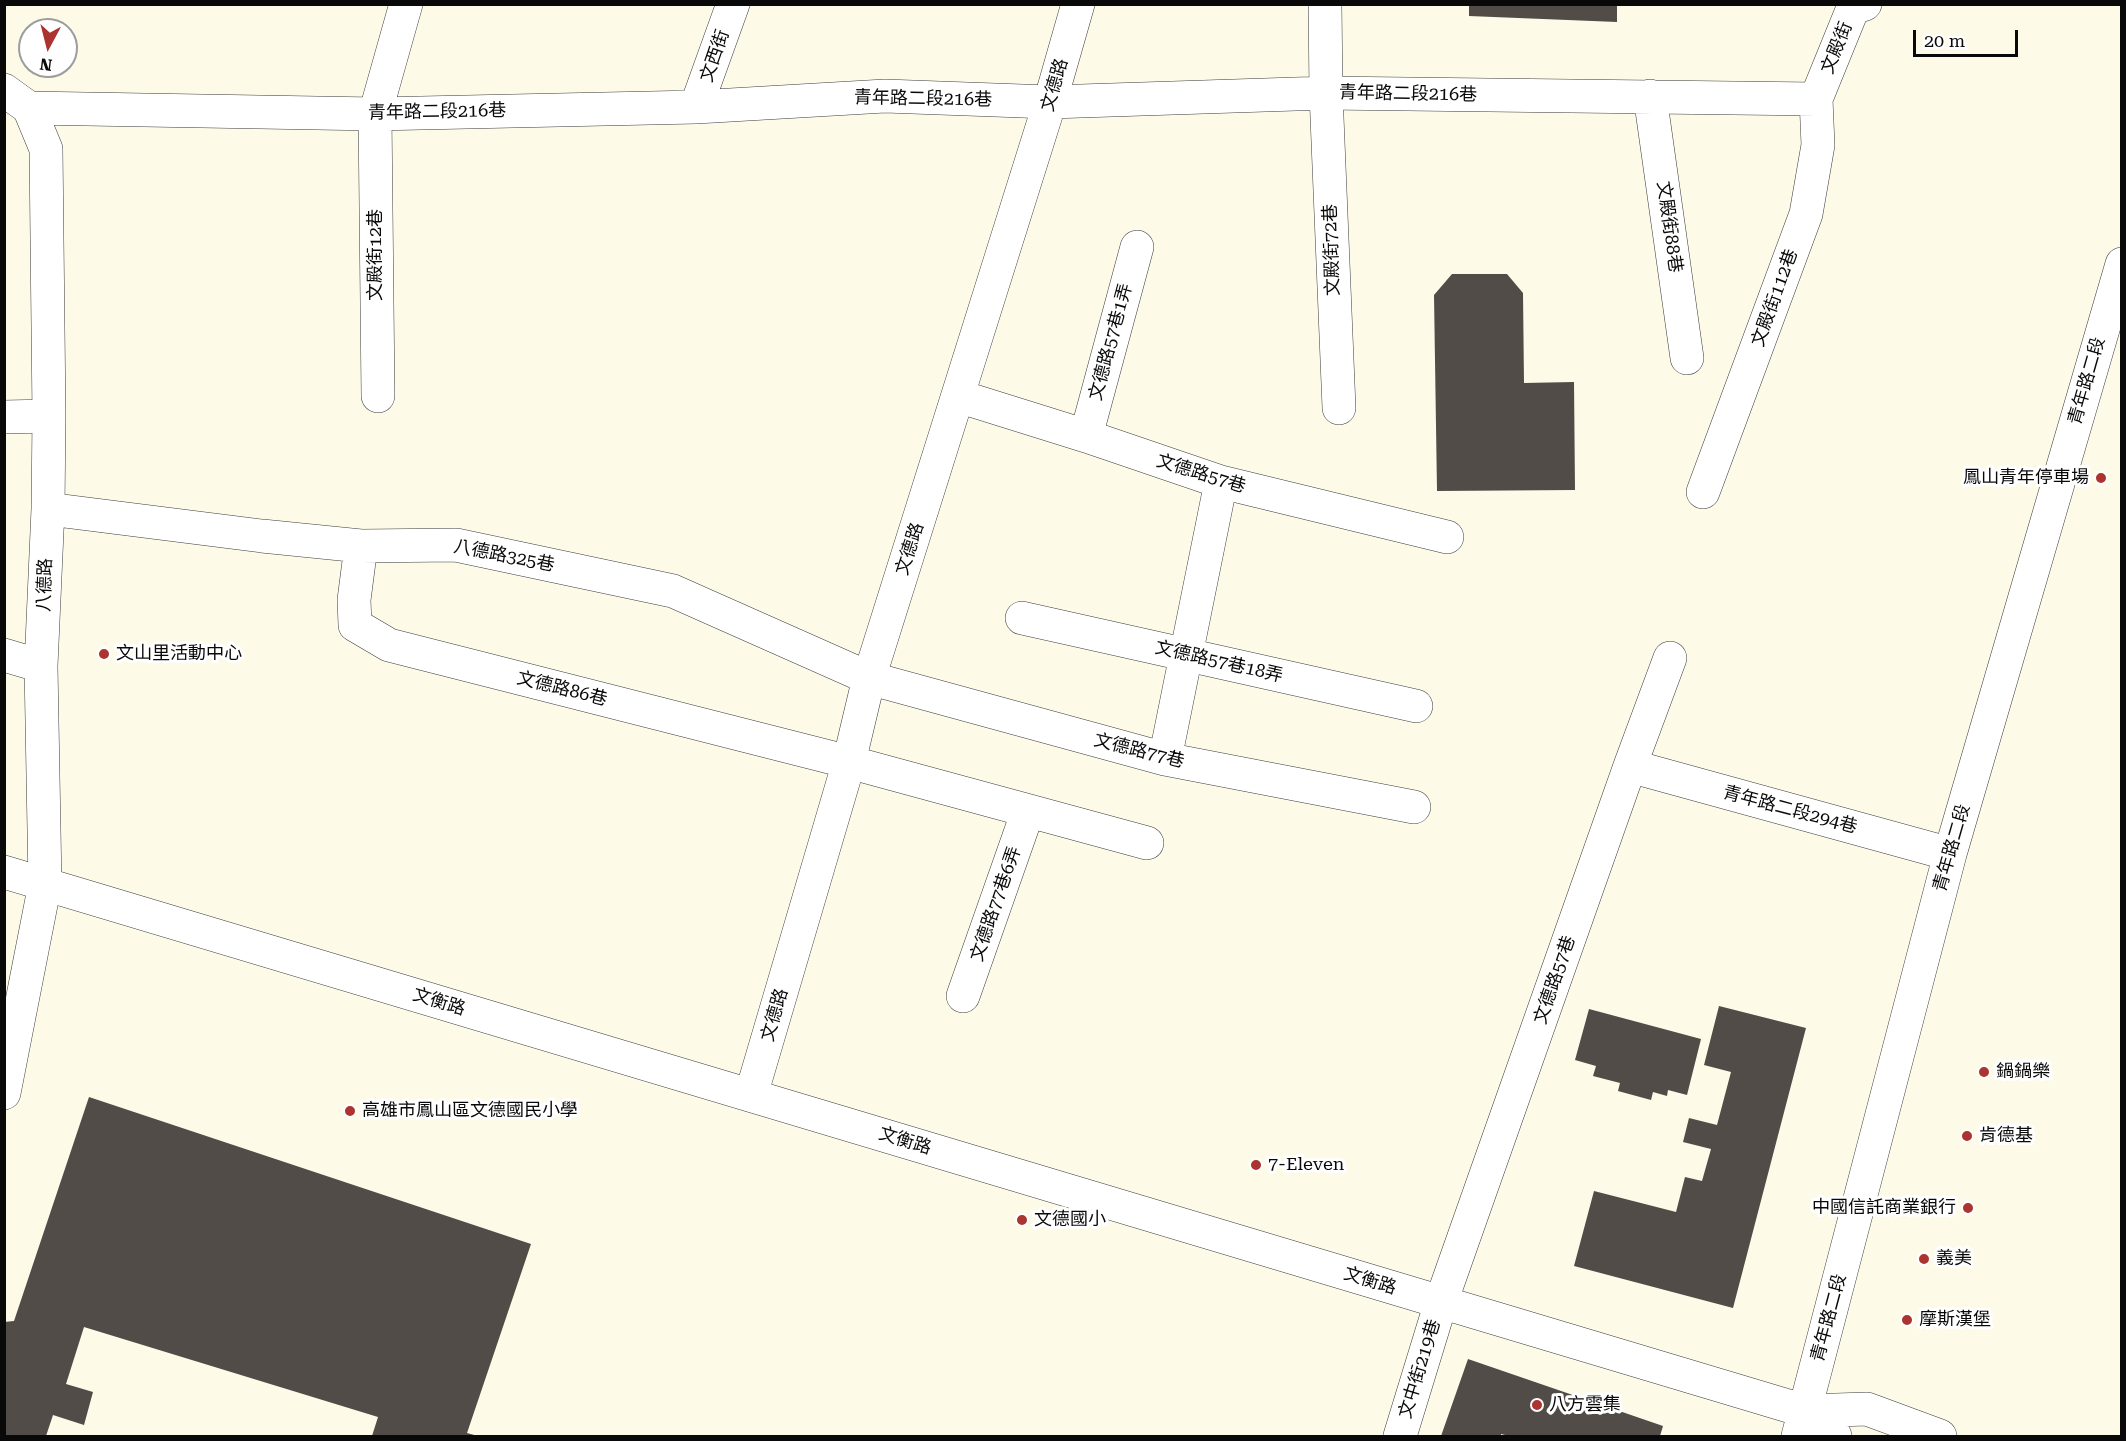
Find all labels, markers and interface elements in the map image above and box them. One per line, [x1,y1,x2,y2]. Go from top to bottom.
north arrow [18,18,78,78]
scale bar [1916,18,2021,56]
street label: 文殿街 [1817,19,1857,77]
street label: 文西街 [696,27,734,85]
text: 20 m [1924,30,1965,51]
text: N [39,54,53,75]
street label: 文德路 [1037,56,1073,114]
street label: 青年路二段216巷 [1339,82,1477,106]
street label: 青年路二段216巷 [854,87,992,111]
street label: 青年路二段216巷 [368,100,506,124]
street label: 文殿街88巷 [1652,180,1686,274]
street label: 文殿街72巷 [1320,204,1344,296]
street label: 文殿街12巷 [365,209,387,301]
street label: 文殿街112巷 [1747,246,1803,350]
street label: 文德路57巷1弄 [1085,281,1137,403]
street label: 青年路二段 [2064,335,2110,427]
street label: 文德路57巷 [1154,450,1248,498]
place label: 鳳山青年停車場 [1963,467,2089,489]
marker: 鳳山青年停車場 [2094,471,2108,485]
street label: 文德路 [891,520,929,578]
street label: 八德路325巷 [452,536,556,576]
street label: 八德路 [33,558,57,612]
street label: 文德路57巷18弄 [1153,637,1285,687]
place label: 文山里活動中心 [116,643,242,665]
marker: 文山里活動中心 [97,647,111,661]
street label: 文德路86巷 [515,667,609,711]
street label: 文德路77巷 [1092,729,1186,773]
street label: 青年路二段294巷 [1720,782,1860,838]
street label: 青年路二段 [1929,802,1975,894]
street label: 文德路77巷6弄 [966,844,1026,964]
street label: 文德路57巷 [1530,933,1580,1027]
street label: 文衡路 [410,984,468,1020]
street label: 文德路 [757,986,793,1044]
place label: 鍋鍋樂 [1996,1061,2050,1083]
marker: 鍋鍋樂 [1977,1065,1991,1079]
place label: 高雄市鳳山區文德國民小學 [362,1100,578,1122]
marker: 高雄市鳳山區文德國民小學 [343,1104,357,1118]
street label: 文衡路 [876,1123,934,1159]
place label: 肯德基 [1979,1125,2033,1147]
marker: 肯德基 [1960,1129,1974,1143]
place label: 7-Eleven [1268,1154,1344,1176]
marker: 7-Eleven [1249,1158,1263,1172]
place label: 中國信託商業銀行 [1812,1197,1956,1219]
marker: 中國信託商業銀行 [1961,1201,1975,1215]
place label: 文德國小 [1034,1209,1106,1231]
marker: 文德國小 [1015,1213,1029,1227]
place label: 義美 [1936,1248,1972,1270]
marker: 義美 [1917,1252,1931,1266]
street label: 文衡路 [1341,1263,1399,1299]
street label: 青年路二段 [1807,1272,1851,1364]
place label: 摩斯漢堡 [1919,1309,1991,1331]
marker: 摩斯漢堡 [1900,1313,1914,1327]
street label: 文中街219巷 [1395,1317,1445,1421]
place label: 八方雲集 [1549,1394,1621,1416]
marker: 八方雲集 [1530,1398,1544,1412]

